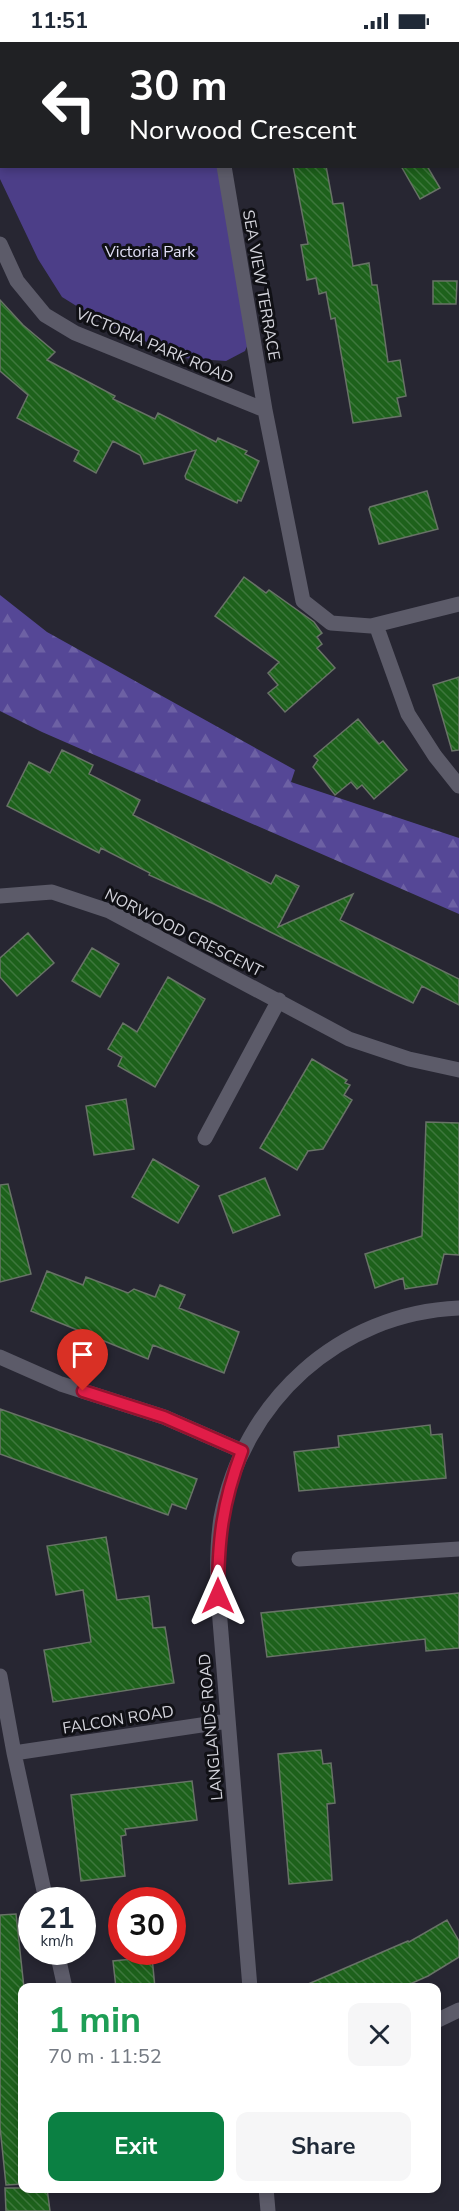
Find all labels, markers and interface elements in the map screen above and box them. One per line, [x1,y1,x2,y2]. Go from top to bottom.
text: 11:51 [30,6,88,36]
text: 30 m [129,58,228,115]
icon: left [30,66,108,144]
text: Norwood Crescent [129,112,356,149]
street label: SEA VIEW TERRACE [237,208,285,362]
park label: Victoria Park [104,241,196,263]
street label: VICTORIA PARK ROAD [72,302,237,389]
street label: NORWOOD CRESCENT [101,883,267,982]
pin [57,1329,108,1391]
icon: arrive [66,1338,99,1371]
position arrow [186,1564,250,1628]
street label: LANGLANDS ROAD [194,1653,228,1801]
street label: FALCON ROAD [61,1700,175,1740]
speed limit sign: 30 [108,1887,186,1965]
text: 21 [39,1898,75,1939]
text: km/h [40,1931,74,1951]
text: 1 min [48,1996,141,2045]
button: close [348,2003,411,2066]
text: 70 m · 11:52 [48,2043,162,2070]
button: Exit [48,2112,224,2181]
button: Share [236,2112,411,2181]

